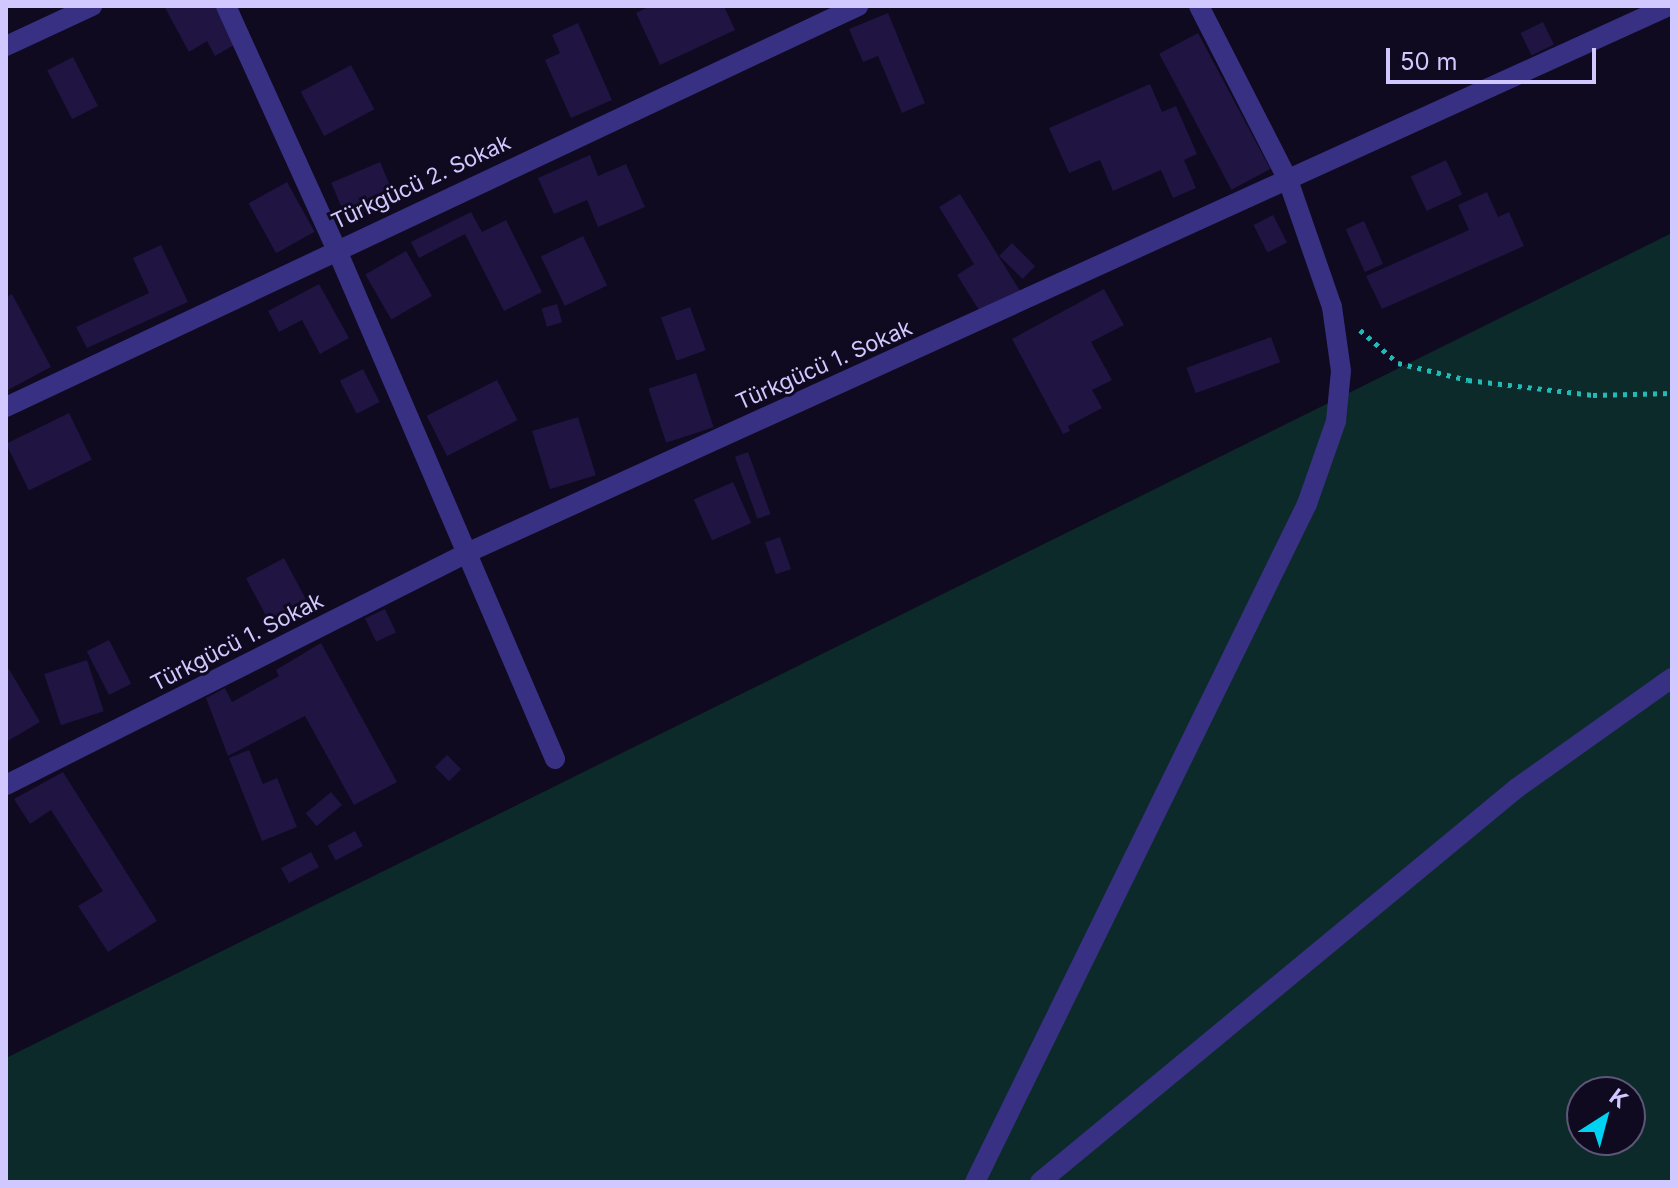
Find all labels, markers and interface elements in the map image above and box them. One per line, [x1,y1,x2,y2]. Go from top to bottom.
scale bar [1390,32,1600,82]
text: 50 m [1400,47,1458,76]
street label: Türkgücü 2. Sokak [327,129,515,235]
street label: Türkgücü 1. Sokak [732,314,916,416]
street label: Türkgücü 1. Sokak [146,587,328,697]
north arrow [1566,1076,1646,1156]
text: K [1605,1083,1633,1113]

